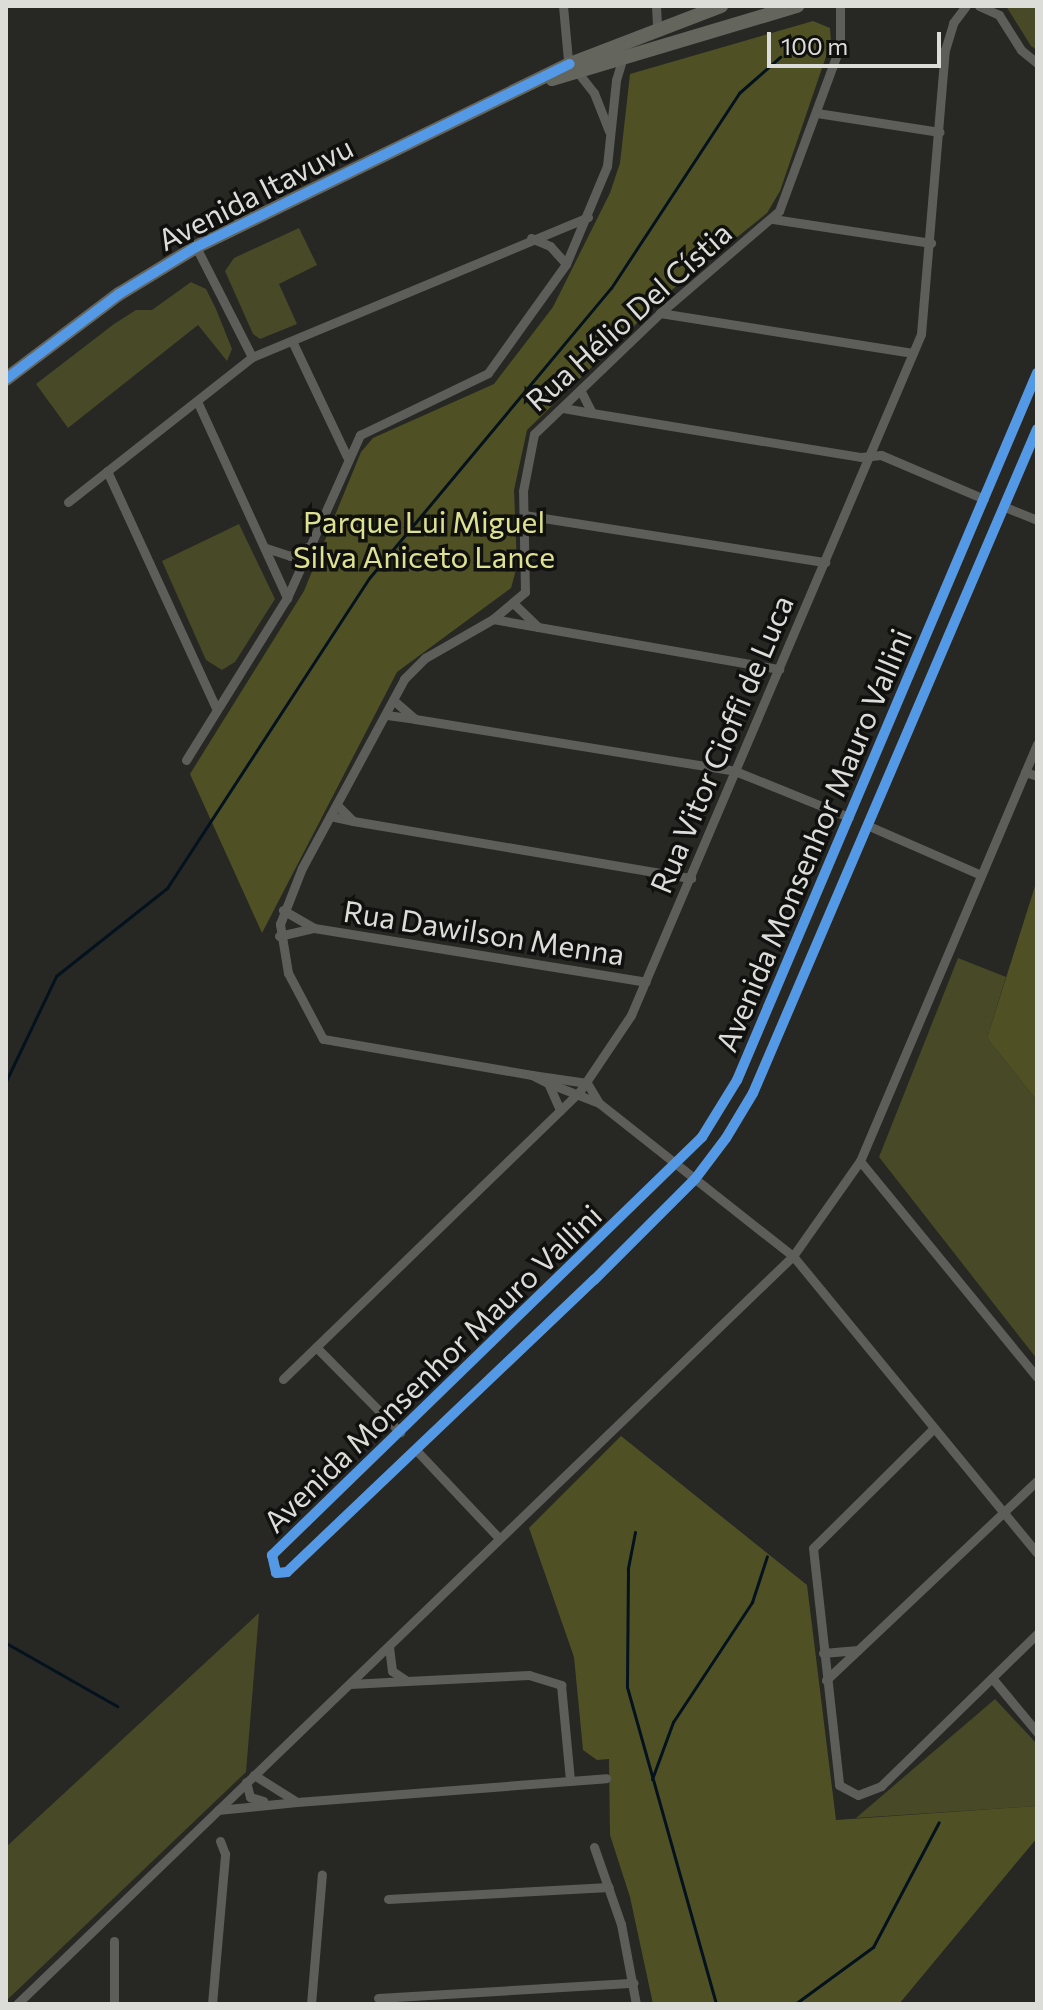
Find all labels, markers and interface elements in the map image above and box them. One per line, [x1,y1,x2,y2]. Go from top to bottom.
scale bar [771,16,945,66]
text: 100 m [781,31,848,60]
street label: Avenida Itavuvu [151,128,359,258]
street label: Rua Hélio Del Cístia [518,214,738,418]
park label: Parque Lui Miguel Silva Aniceto Lance [293,503,555,574]
street label: Rua Vitor Cioffi de Luca [642,590,800,898]
street label: Avenida Monsenhor Mauro Vallini [707,623,919,1057]
street label: Rua Dawilson Menna [341,892,627,972]
street label: Avenida Monsenhor Mauro Vallini [256,1197,608,1539]

